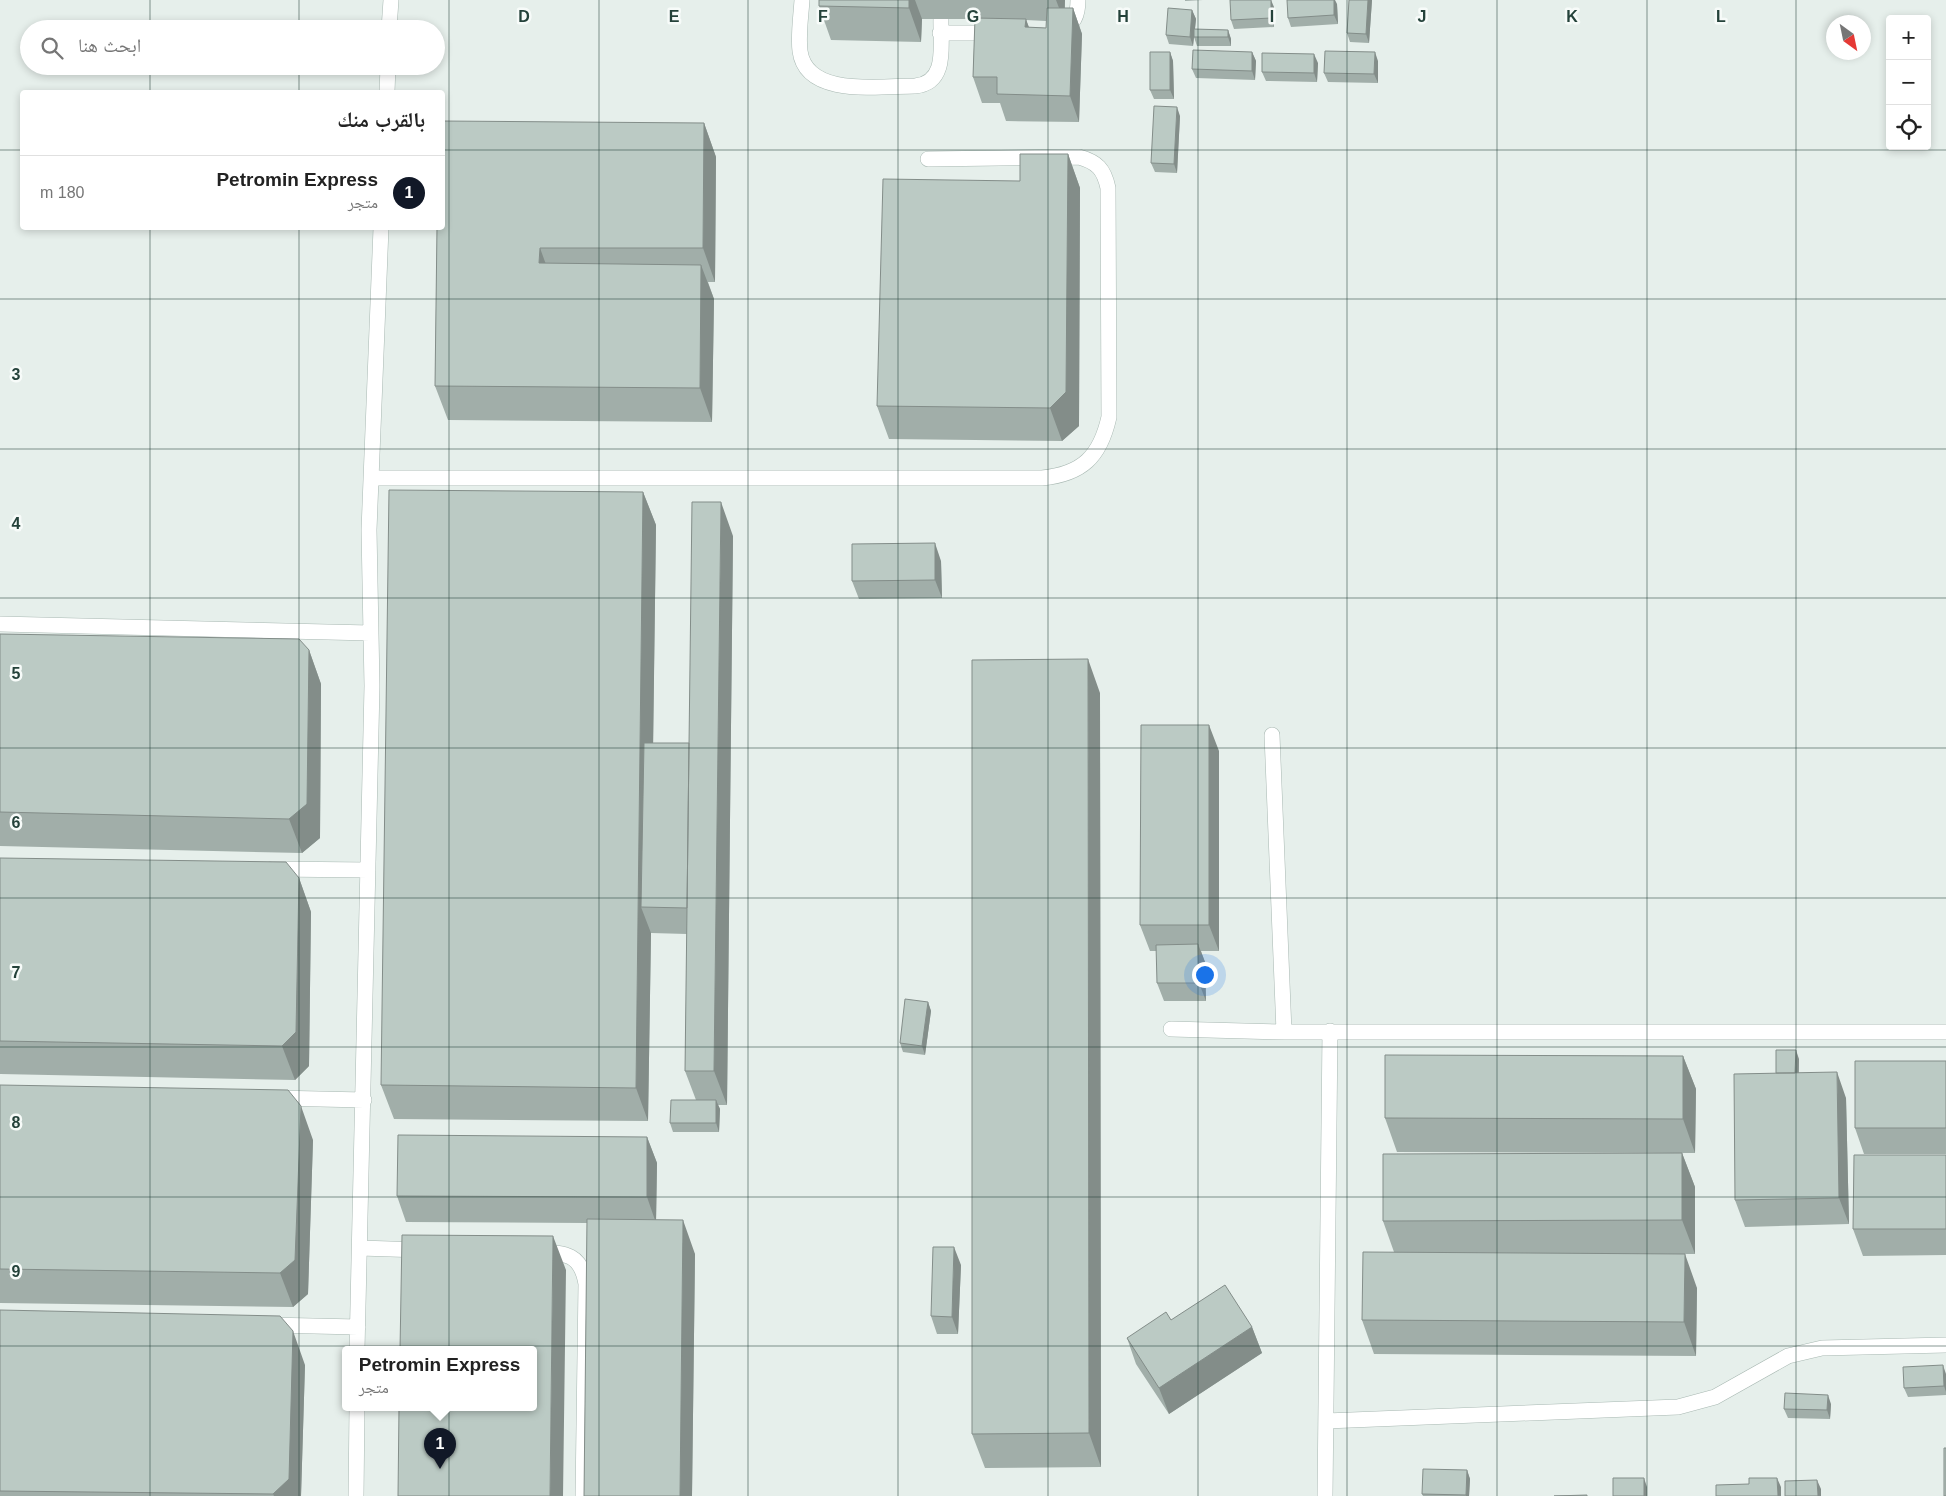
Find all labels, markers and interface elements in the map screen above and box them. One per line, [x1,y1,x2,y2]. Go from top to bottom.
text: D [518,8,530,25]
text: E [669,8,680,25]
text: F [818,8,828,25]
text: G [967,8,979,25]
text: H [1117,8,1129,25]
text: I [1270,8,1274,25]
text: J [1418,8,1426,25]
text: K [1566,8,1578,25]
text: L [1716,8,1726,25]
north arrow [1826,15,1871,60]
map controls [1886,15,1931,150]
button: + [1886,15,1931,60]
search box [20,20,445,75]
icon: search [38,34,66,62]
text: ابحث هنا [78,35,141,56]
button: − [1886,60,1931,105]
button: locate [1886,105,1931,150]
text: بالقرب منك [337,108,425,131]
text: Petromin Express [216,169,378,190]
text: 180 m [40,184,84,201]
text: 1 [405,184,413,201]
text: متجر [348,194,378,211]
text: 3 [12,366,21,383]
text: 4 [12,515,21,532]
text: 5 [12,665,21,682]
text: 6 [12,814,21,831]
your location [1192,962,1218,988]
text: 7 [12,964,21,981]
text: 8 [12,1114,21,1131]
text: 9 [12,1263,21,1280]
popup [342,1346,537,1411]
text: Petromin Express [359,1354,520,1375]
text: متجر [359,1379,389,1396]
pin: 1 [424,1428,456,1469]

